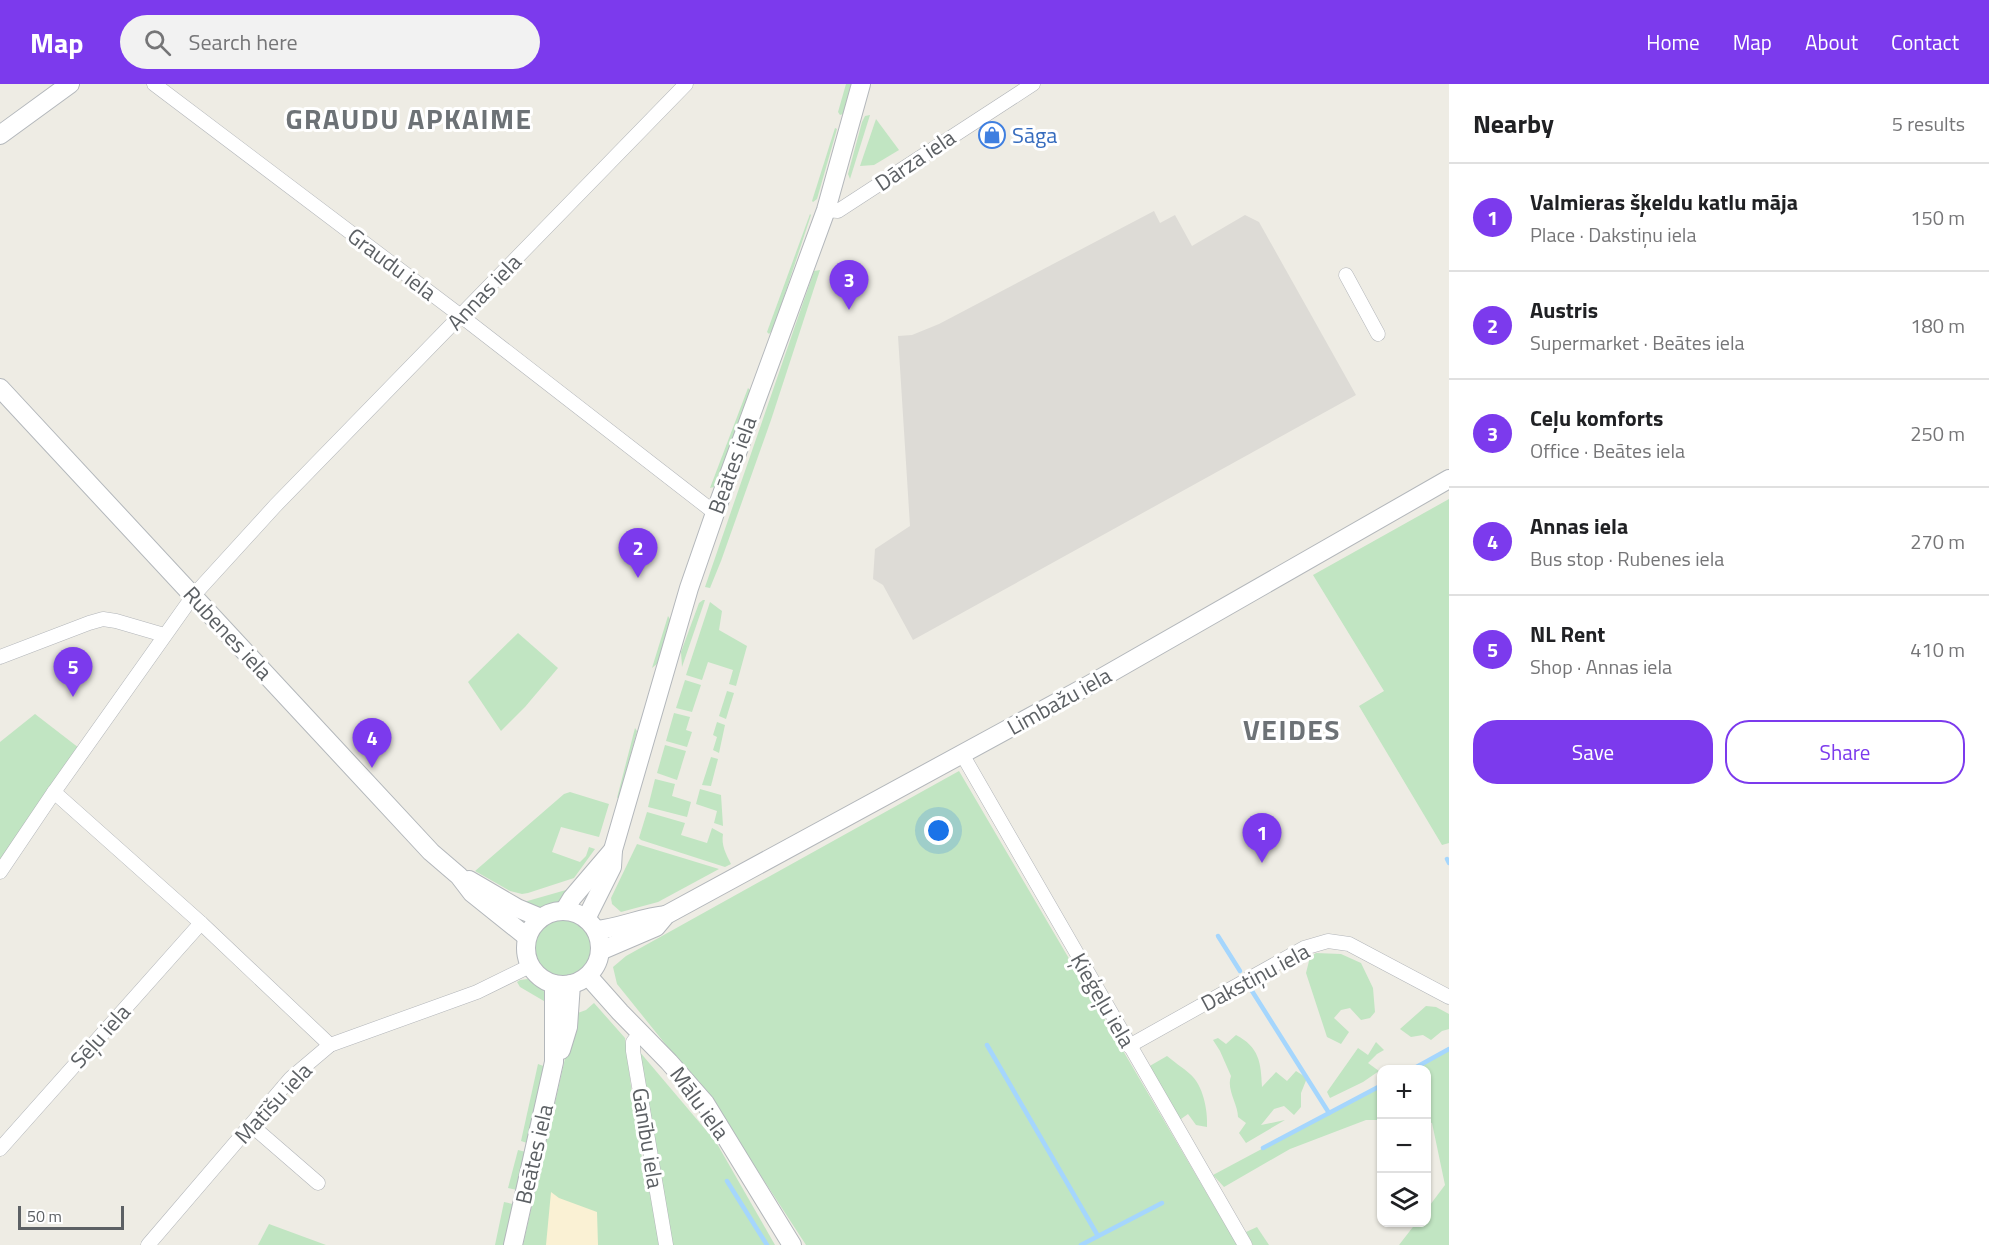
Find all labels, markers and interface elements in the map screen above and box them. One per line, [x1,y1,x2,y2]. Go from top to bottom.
search box [120,15,540,69]
text: Map [30,21,84,64]
text: Search here [189,25,298,59]
icon: search [141,26,174,59]
text: Home [1646,26,1700,58]
text: Map [1733,26,1772,58]
text: About [1805,26,1858,58]
text: Contact [1891,26,1959,58]
district label: GRAUDU APKAIME [286,97,532,140]
text: Nearby [1473,104,1554,143]
text: 5 results [1892,108,1965,139]
place label: Sāga [1012,118,1057,152]
shop icon: Sāga [977,120,1007,150]
street label: Dārza iela [868,121,962,199]
text: Valmieras šķeldu katlu māja [1530,185,1798,219]
text: 1 [1487,202,1498,233]
text: 150 m [1910,202,1965,233]
street label: Graudu iela [340,219,444,309]
text: Place · Dakstiņu iela [1530,219,1696,250]
street label: Annas iela [439,246,529,338]
pin: 3 [830,260,868,310]
text: Austris [1530,293,1598,327]
text: 2 [1487,310,1498,341]
text: 180 m [1910,310,1965,341]
text: Supermarket · Beātes iela [1530,327,1745,358]
text: Ceļu komforts [1530,401,1663,435]
street label: Beātes iela [699,411,765,519]
text: 3 [1487,418,1498,449]
text: 250 m [1910,418,1965,449]
text: Office · Beātes iela [1530,435,1685,466]
text: Annas iela [1530,509,1628,543]
text: 4 [1487,526,1498,557]
text: 270 m [1910,526,1965,557]
pin: 2 [618,528,658,578]
text: Bus stop · Rubenes iela [1530,543,1724,574]
street label: Rubenes iela [175,578,281,688]
text: NL Rent [1530,617,1605,651]
text: 5 [1487,634,1498,665]
text: 410 m [1910,634,1965,665]
pin: 5 [54,648,92,697]
text: Shop · Annas iela [1530,651,1672,682]
street label: Limbažu iela [1001,658,1117,744]
district label: VEIDES [1243,708,1341,751]
pin: 4 [352,718,392,768]
button: Save [1473,720,1713,784]
button: Share [1725,720,1965,784]
pin: 1 [1242,814,1282,863]
your location [924,816,953,845]
street label: Dakstiņu iela [1195,934,1315,1020]
street label: Ķieģeļu iela [1062,946,1144,1054]
street label: Sēļu iela [62,996,138,1076]
street label: Matīšu iela [226,1055,320,1151]
street label: Mālu iela [662,1059,738,1147]
map controls [1377,1065,1431,1227]
button: + [1377,1065,1431,1119]
street label: Ganību iela [623,1085,673,1191]
street label: Beātes iela [506,1101,562,1207]
button: − [1377,1119,1431,1173]
button: layers [1377,1173,1431,1227]
scale bar [18,1203,124,1230]
text: 50 m [27,1204,62,1228]

